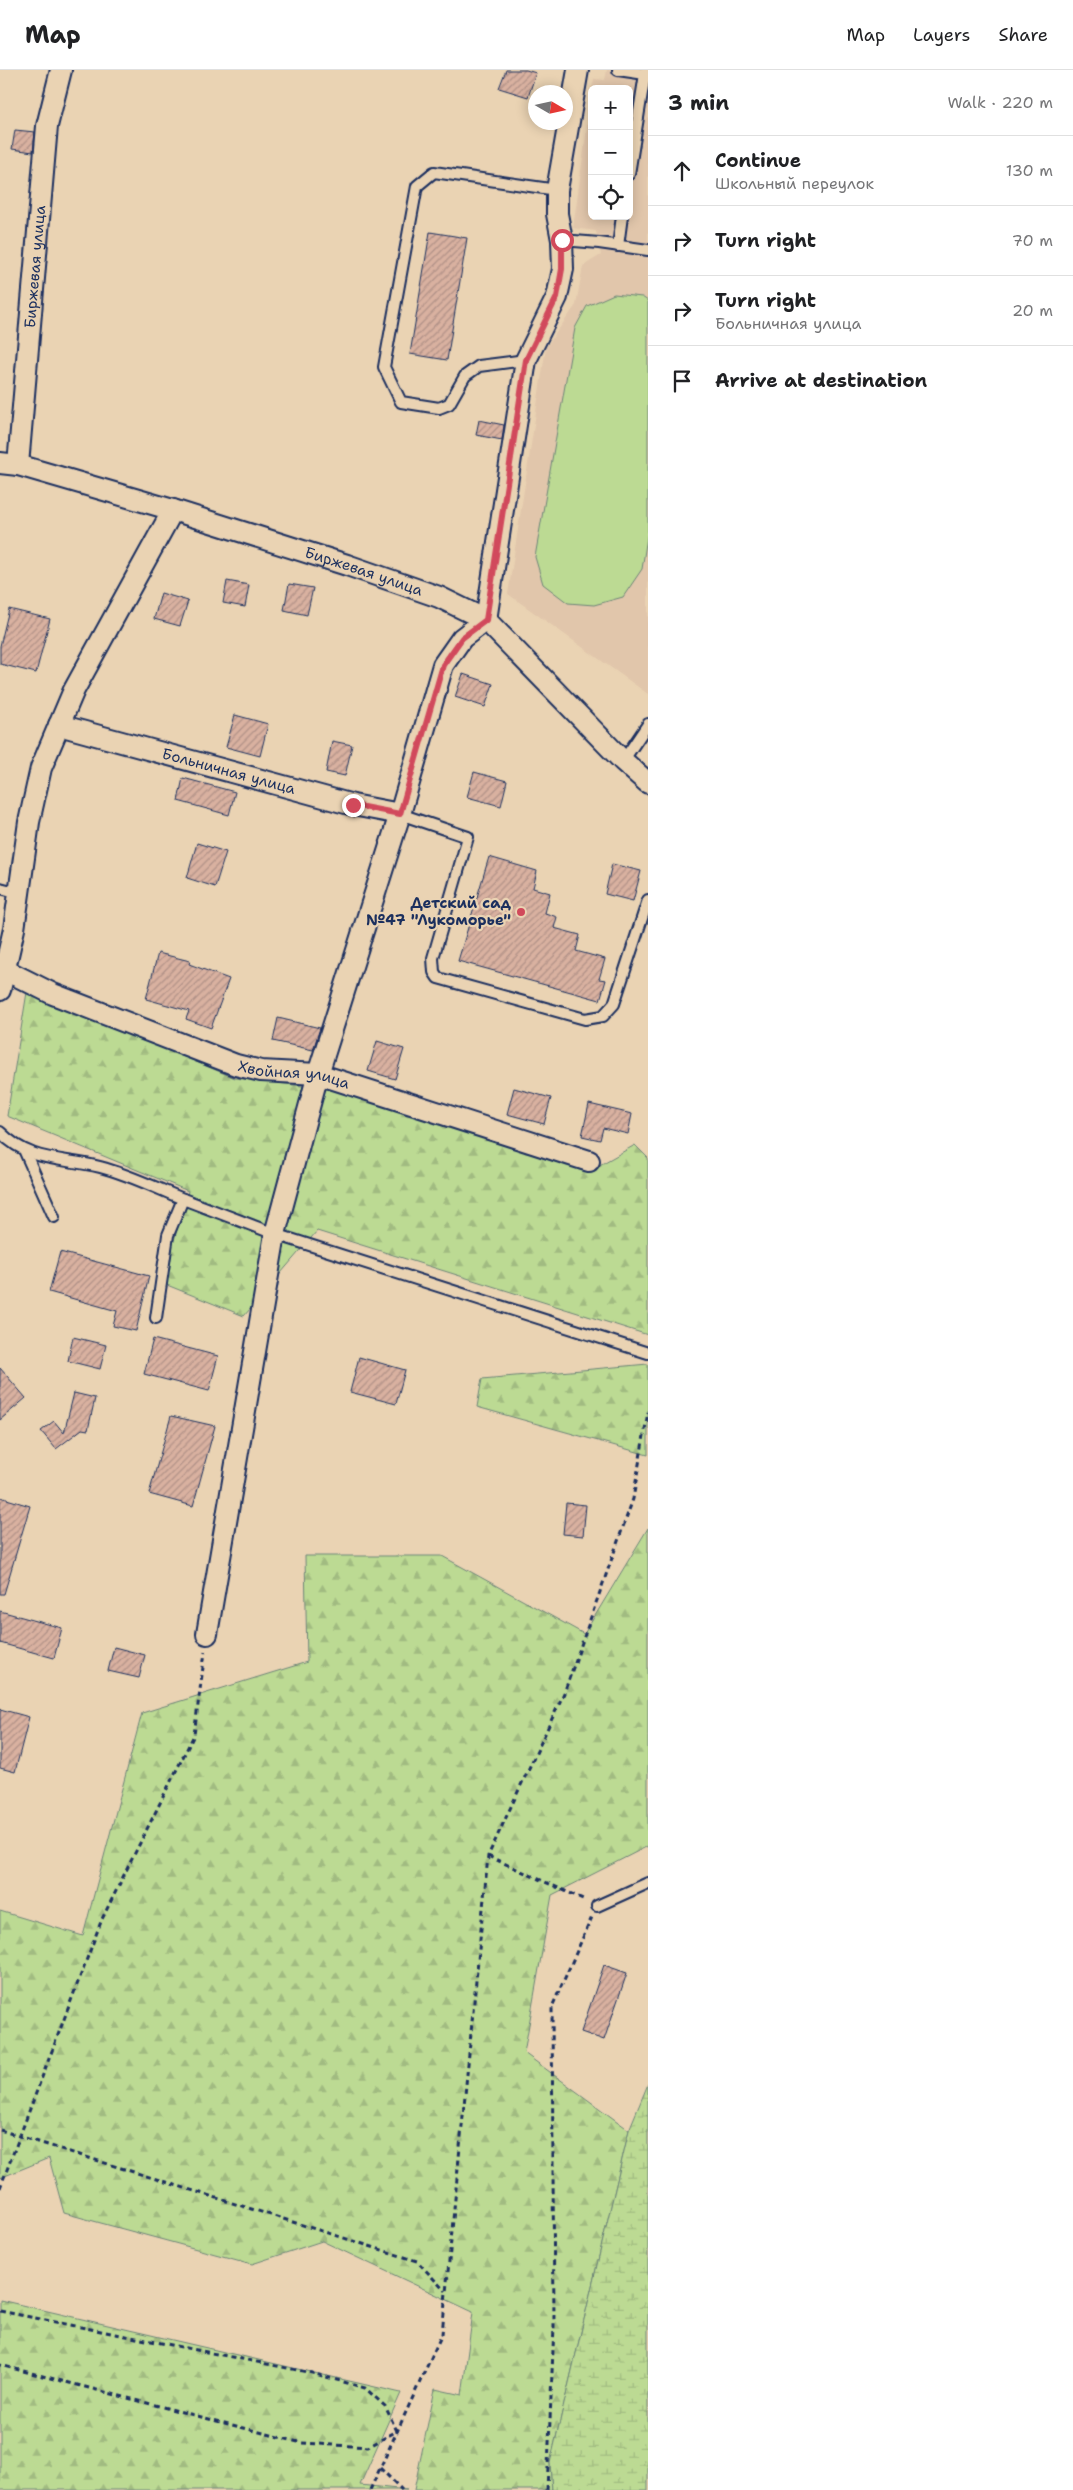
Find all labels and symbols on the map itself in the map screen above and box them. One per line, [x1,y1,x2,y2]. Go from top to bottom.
north arrow [528,85,573,130]
street label: Биржевая улица [20,204,50,329]
route start [551,229,574,252]
street label: Биржевая улица [302,542,426,601]
street label: Больничная улица [160,743,298,799]
route end [342,794,365,817]
place label: Детский сад №47 "Лукоморье" [366,893,512,930]
marker: Детский сад №47 "Лукоморье" [515,906,527,918]
street label: Хвойная улица [236,1056,353,1094]

